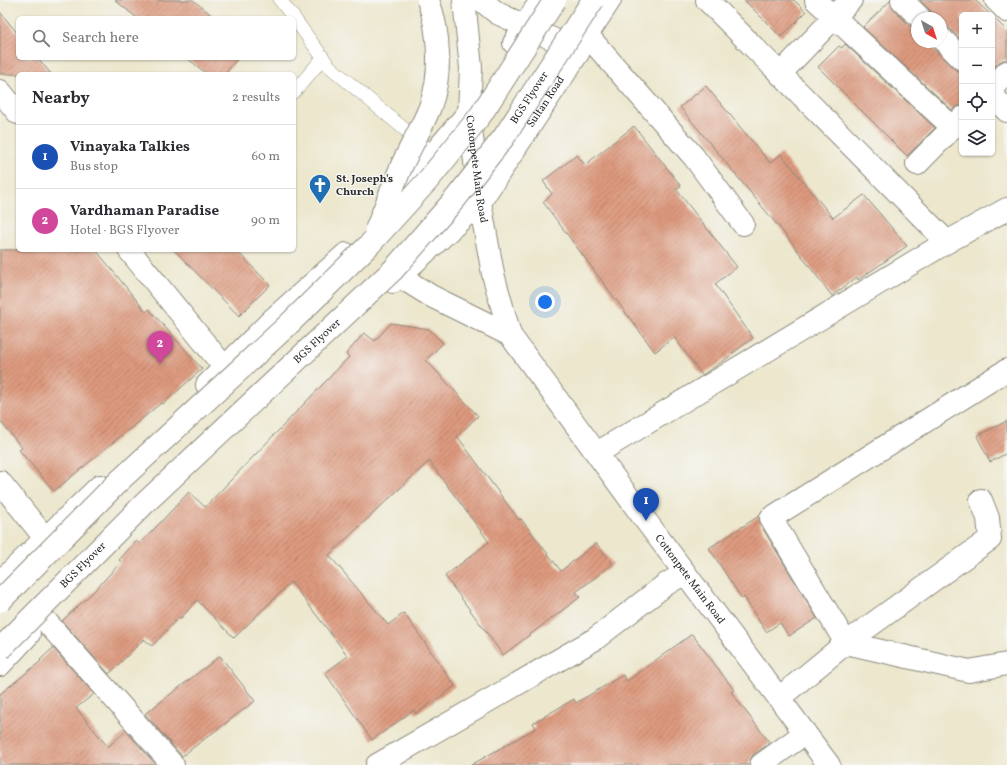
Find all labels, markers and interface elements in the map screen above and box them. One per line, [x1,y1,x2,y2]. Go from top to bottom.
north arrow [911,12,947,48]
map controls [959,12,995,156]
button: + [959,12,995,48]
search box [16,16,296,60]
icon: search [30,27,52,49]
text: Search here [62,28,139,49]
button: − [959,48,995,84]
street label: BGS Flyover [507,68,552,127]
street label: Sultan Road [523,73,568,131]
button: locate [959,84,995,120]
text: Nearby [32,87,90,110]
text: 2 results [232,89,280,107]
street label: Cottonpete Main Road [462,114,491,224]
button: layers [959,120,995,156]
text: Vinayaka Talkies [70,137,190,158]
text: 1 [42,148,48,166]
text: 60 m [252,148,280,166]
text: Bus stop [70,158,118,176]
church icon: St. Joseph's Church [307,172,333,205]
place label: St. Joseph's Church [336,172,393,200]
text: Vardhaman Paradise [70,201,219,222]
text: 2 [42,212,48,230]
text: 90 m [251,212,280,230]
text: Hotel · BGS Flyover [70,222,180,240]
your location [535,292,555,312]
street label: BGS Flyover [290,315,344,367]
pin: 2 [147,331,173,364]
pin: 1 [633,488,659,521]
street label: Cottonpete Main Road [651,532,728,627]
street label: BGS Flyover [57,539,110,592]

